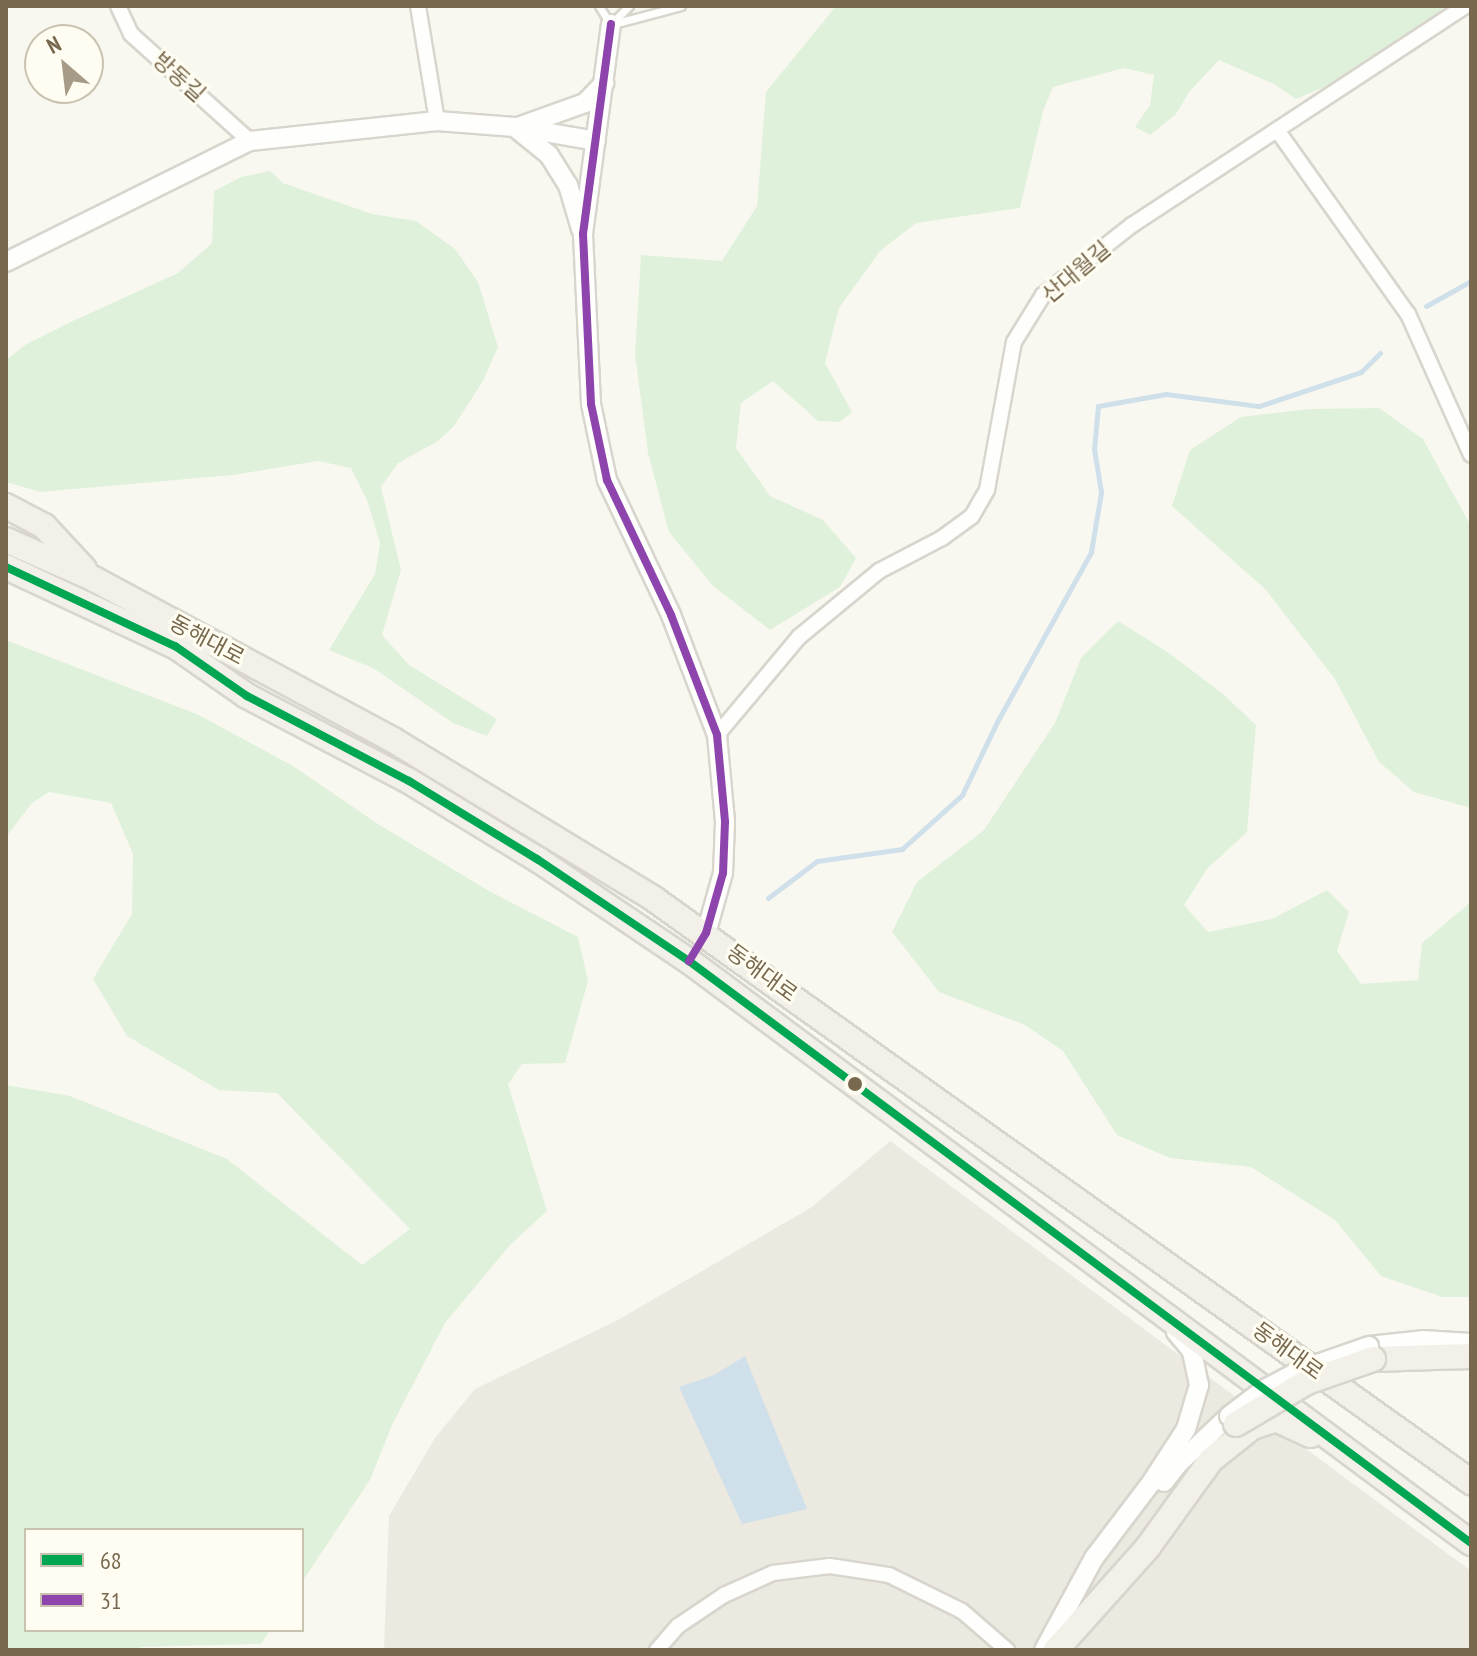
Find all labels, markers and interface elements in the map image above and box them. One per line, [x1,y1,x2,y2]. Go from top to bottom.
north arrow [24,24,104,104]
text: N [42,29,65,60]
street label: 방동길 [148,47,210,107]
street label: 산대월길 [1037,236,1115,308]
street label: 동해대로 [165,609,249,671]
street label: 동해대로 [721,939,803,1007]
unlabelled marker [847,1076,863,1092]
street label: 동해대로 [1247,1317,1329,1385]
legend [24,1528,304,1632]
text: 68 [100,1545,122,1576]
text: 31 [100,1585,122,1616]

